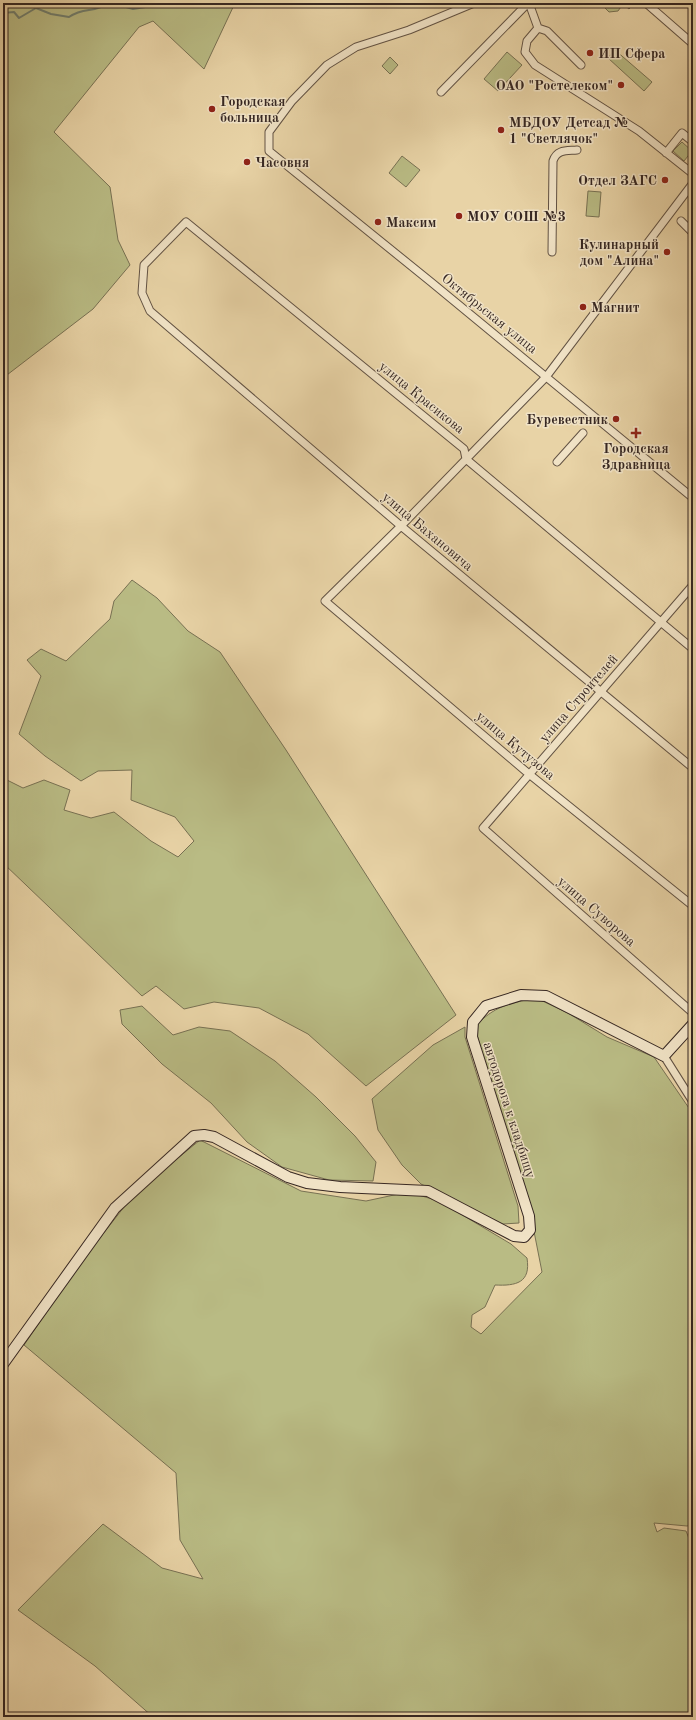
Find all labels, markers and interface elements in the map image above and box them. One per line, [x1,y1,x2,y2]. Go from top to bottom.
place label: ИП Сфера [598,47,665,62]
marker: ИП Сфера [585,48,595,58]
place label: ОАО "Ростелеком" [496,79,613,93]
marker: ОАО "Ростелеком" [616,80,626,90]
place label: Городская больница [220,95,285,125]
marker: Городская больница [207,104,217,114]
place label: МБДОУ Детсад № 1 "Светлячок" [509,116,629,146]
marker: МБДОУ Детсад № 1 "Светлячок" [496,125,506,135]
place label: Часовня [255,156,309,170]
marker: Часовня [242,157,252,167]
place label: Отдел ЗАГС [578,174,657,188]
marker: Отдел ЗАГС [660,175,670,185]
place label: МОУ СОШ №3 [467,210,566,224]
marker: МОУ СОШ №3 [454,211,464,221]
place label: Максим [386,216,436,230]
marker: Максим [373,217,383,227]
place label: Кулинарный дом "Алина" [579,238,659,268]
marker: Кулинарный дом "Алина" [662,247,672,257]
street label: Октябрьская улица [439,271,540,357]
place label: Магнит [591,301,640,315]
marker: Магнит [578,302,588,312]
street label: улица Красикова [376,359,467,436]
place label: Буревестник [526,413,609,427]
marker: Буревестник [611,414,621,424]
marker: Городская Здравница [631,428,641,438]
place label: Городская Здравница [601,442,671,472]
street label: улица Бахановича [379,490,475,574]
street label: улица Строителей [537,652,621,745]
street label: улица Кутузова [473,709,557,783]
street label: улица Суворова [555,874,638,949]
street label: автодорога к кладбищу [480,1040,538,1181]

